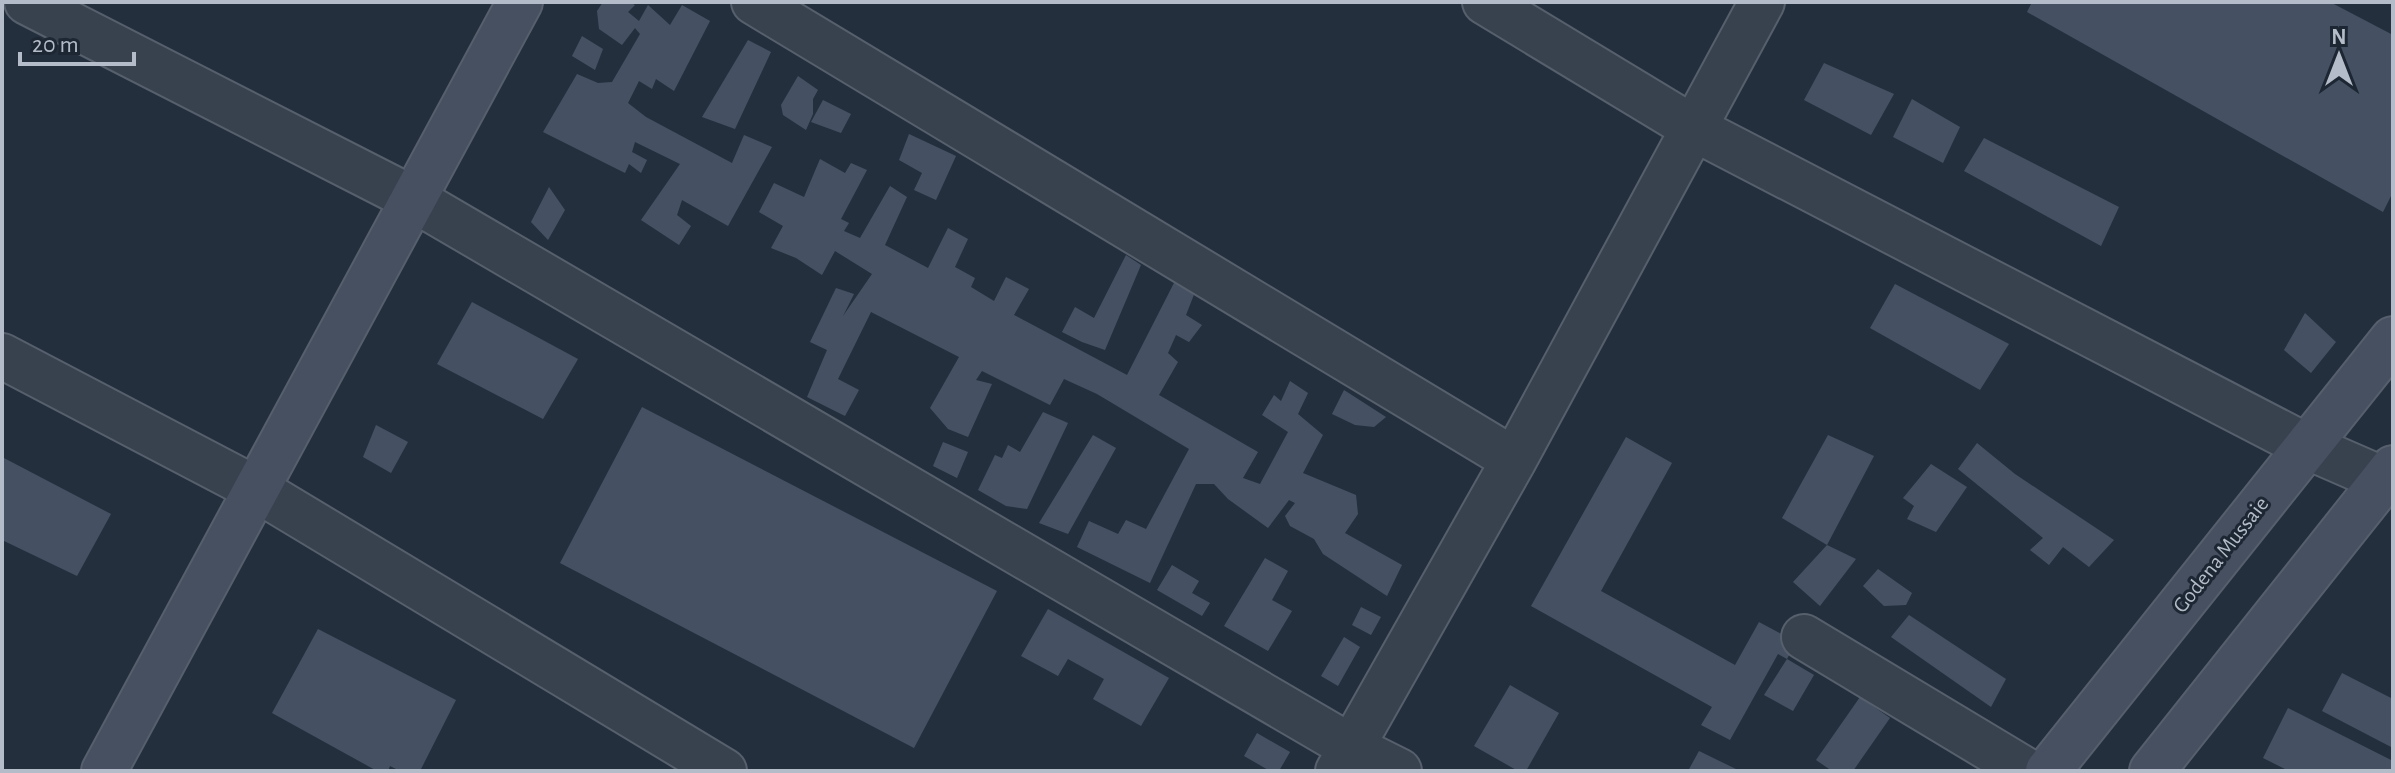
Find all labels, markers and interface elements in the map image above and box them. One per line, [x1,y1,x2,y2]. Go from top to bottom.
scale bar [20,16,134,66]
north arrow [2299,16,2379,96]
text: N [2331,26,2347,48]
text: 20 m [32,33,79,57]
street label: Godena Mussaie [2169,493,2273,617]

